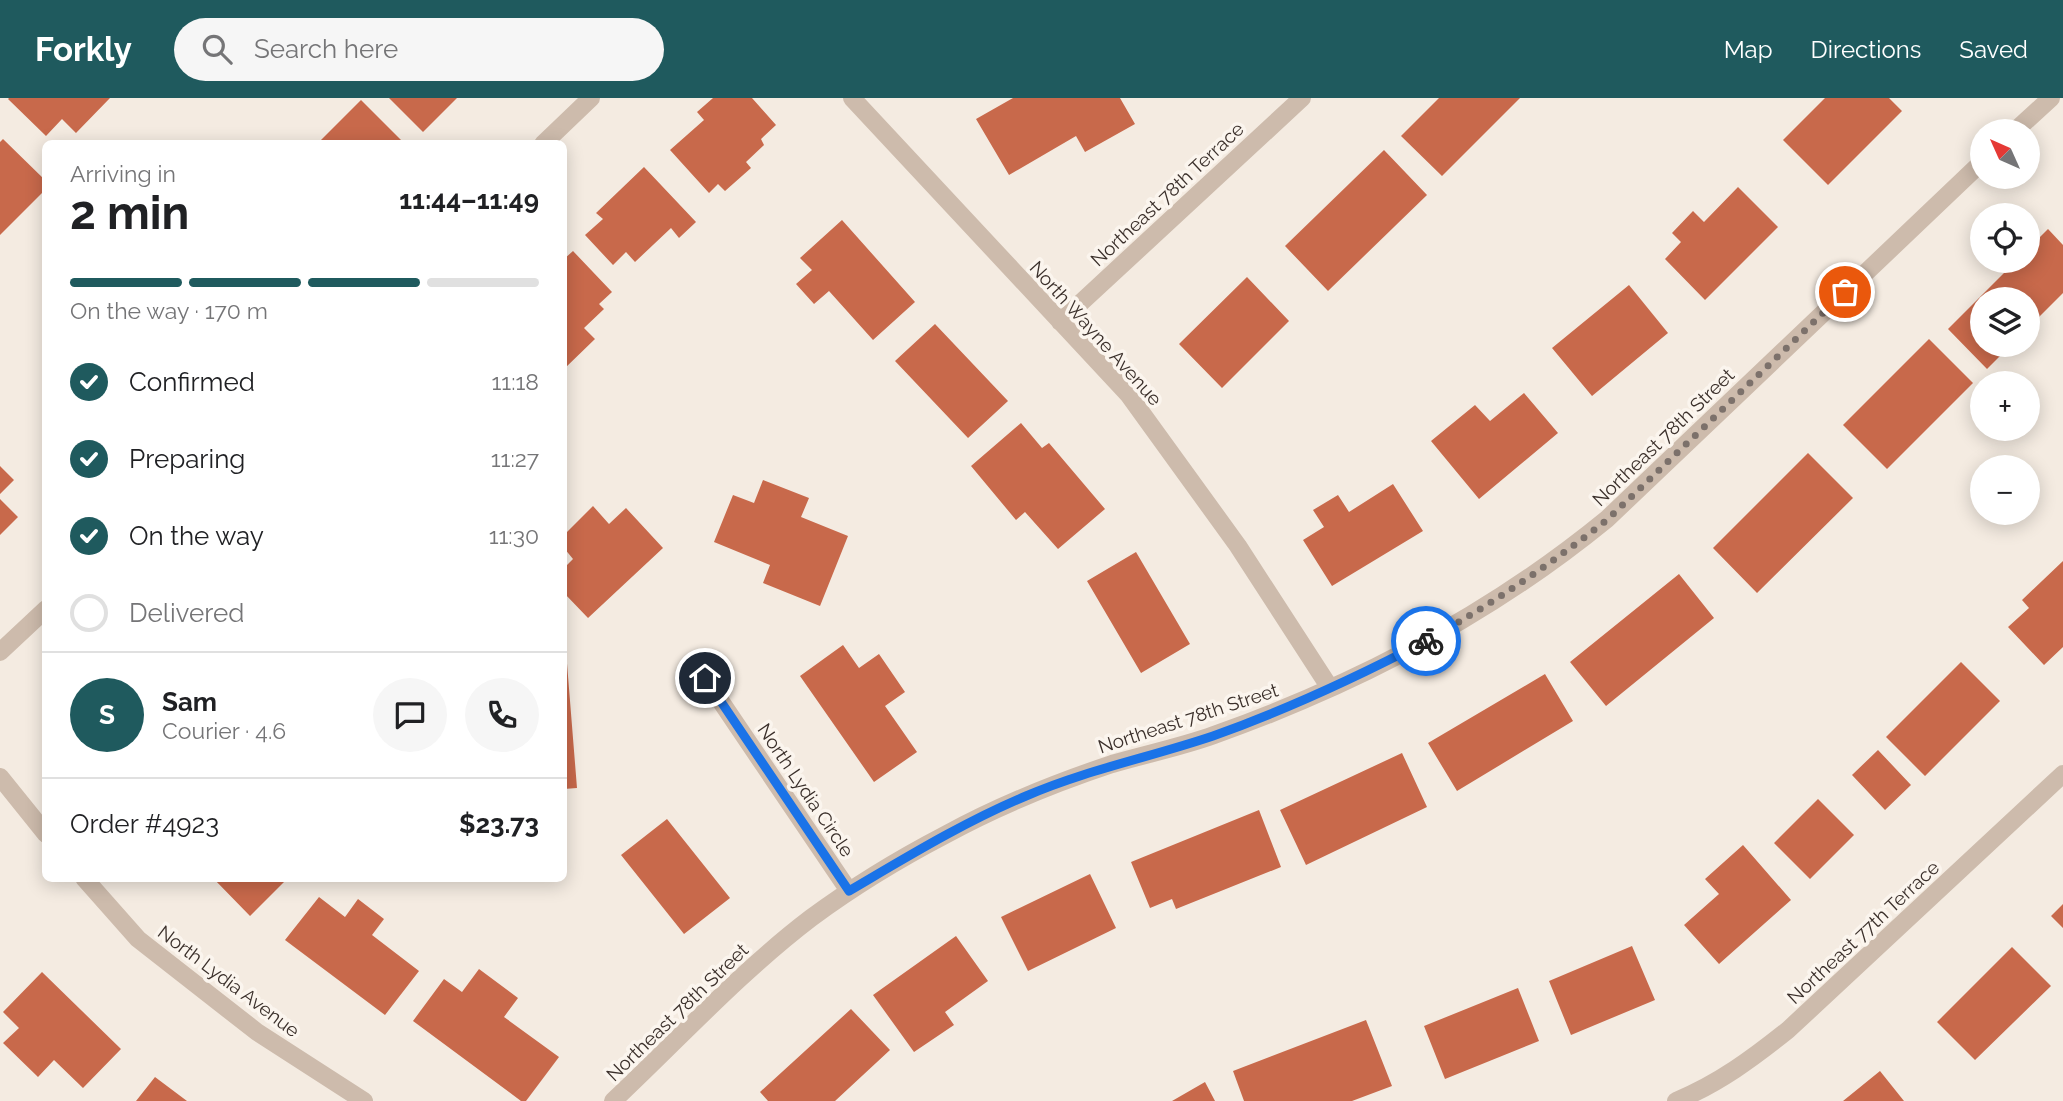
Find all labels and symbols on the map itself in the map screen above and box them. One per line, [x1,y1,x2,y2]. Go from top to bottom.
street label: Northeast 78th Terrace [1086,117,1248,271]
north arrow [1970,119,2040,189]
street label: North Wayne Avenue [1025,256,1167,410]
pin [1815,262,1875,322]
street label: Northeast 78th Street [1588,363,1739,510]
courier [1391,606,1461,676]
pin [675,648,735,708]
street label: Northeast 78th Street [1095,678,1282,758]
street label: North Lydia Circle [753,719,859,861]
street label: Northeast 77th Terrace [1782,856,1944,1008]
street label: North Lydia Avenue [154,921,304,1041]
street label: Northeast 78th Street [602,938,753,1085]

